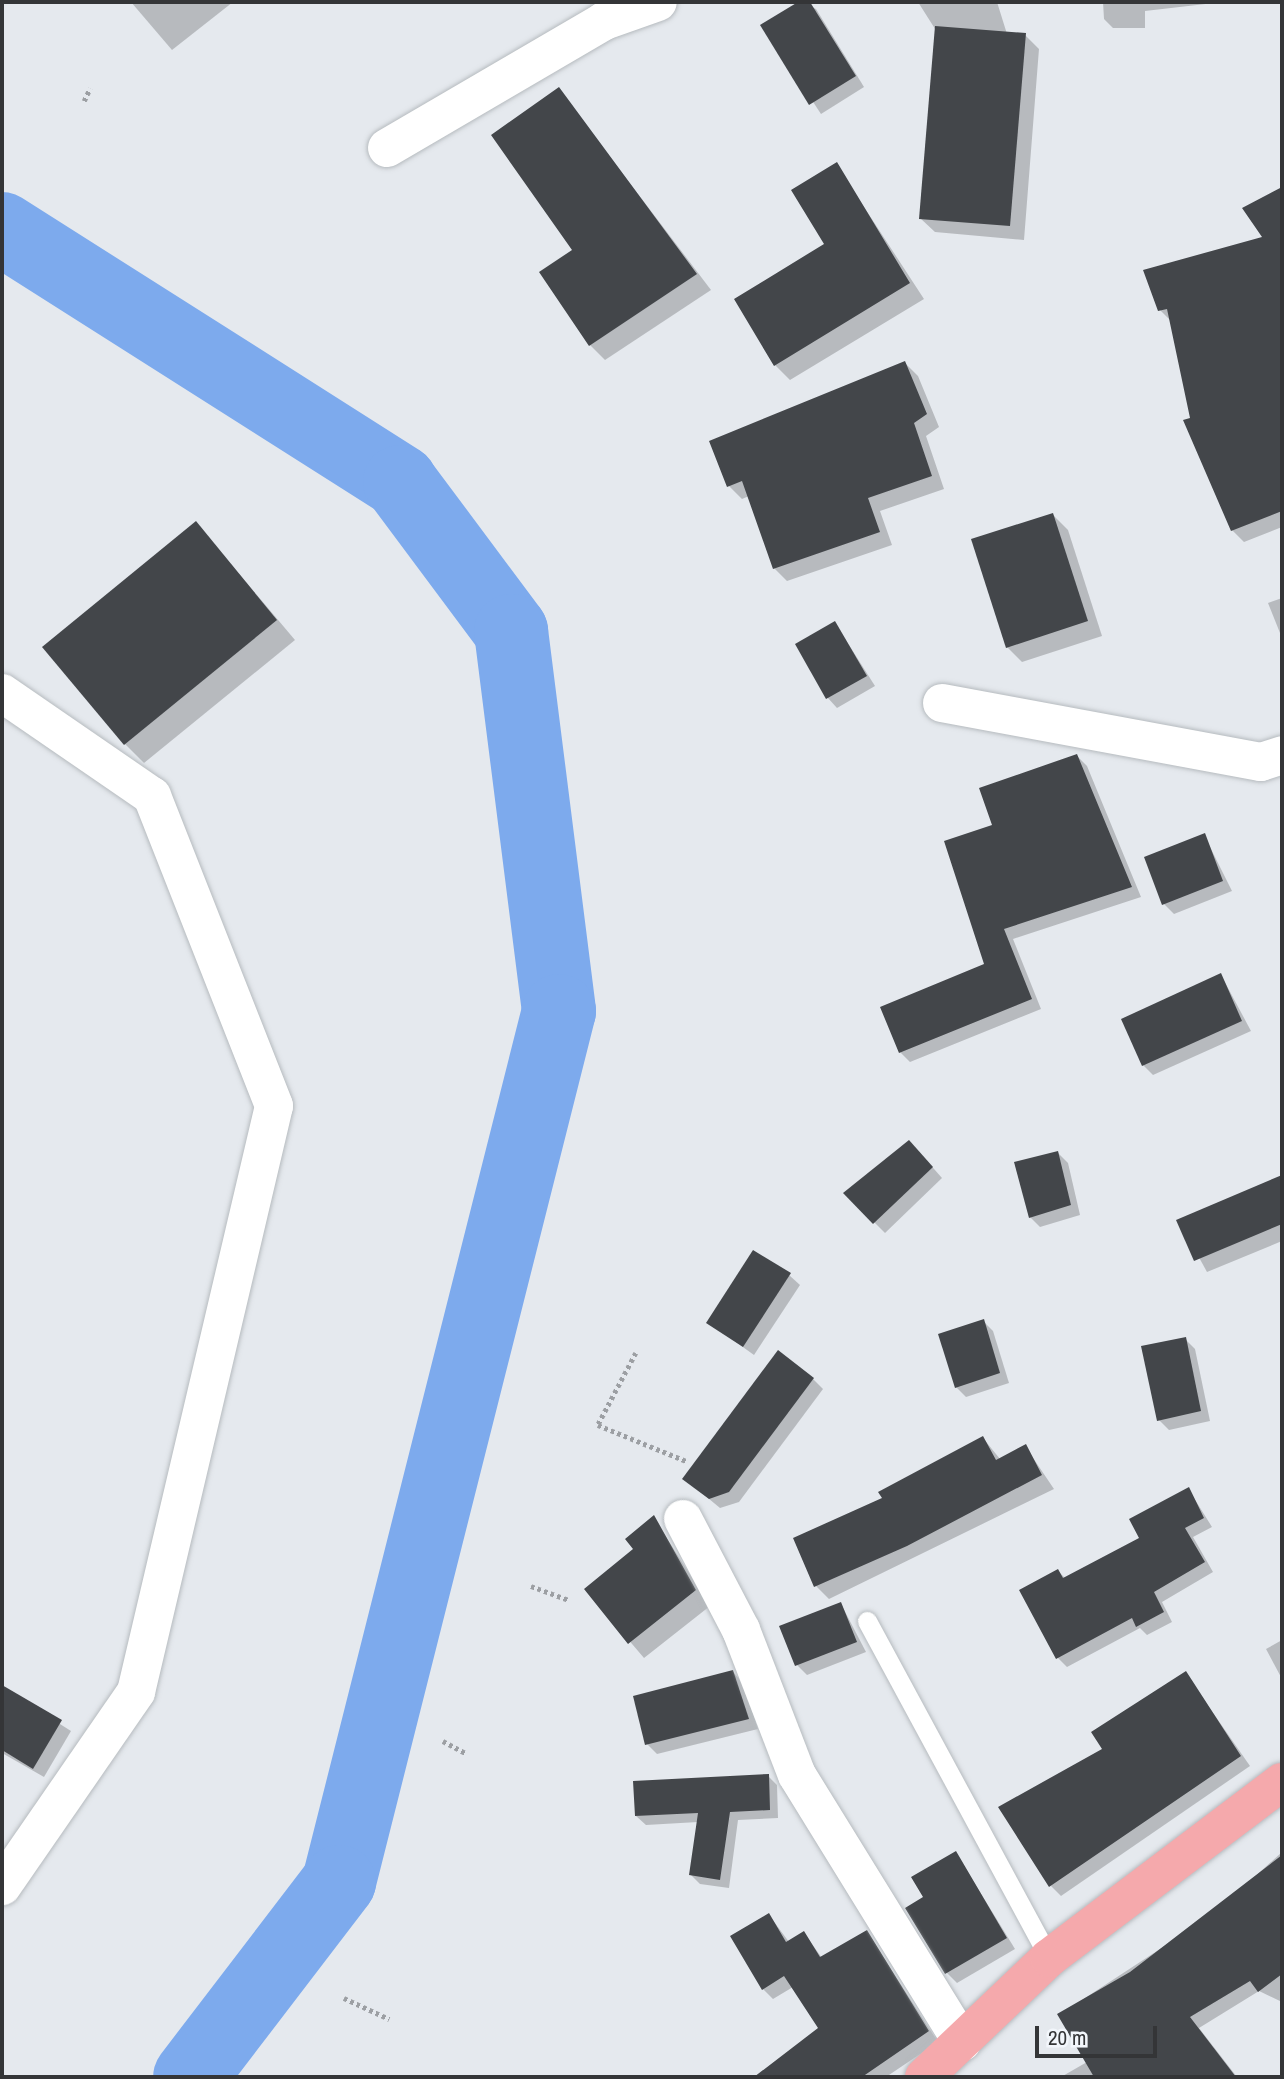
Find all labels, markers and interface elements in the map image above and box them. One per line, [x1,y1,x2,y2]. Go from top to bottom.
scale bar [1039,2012,1162,2056]
text: 20 m [1048,2023,1086,2052]

